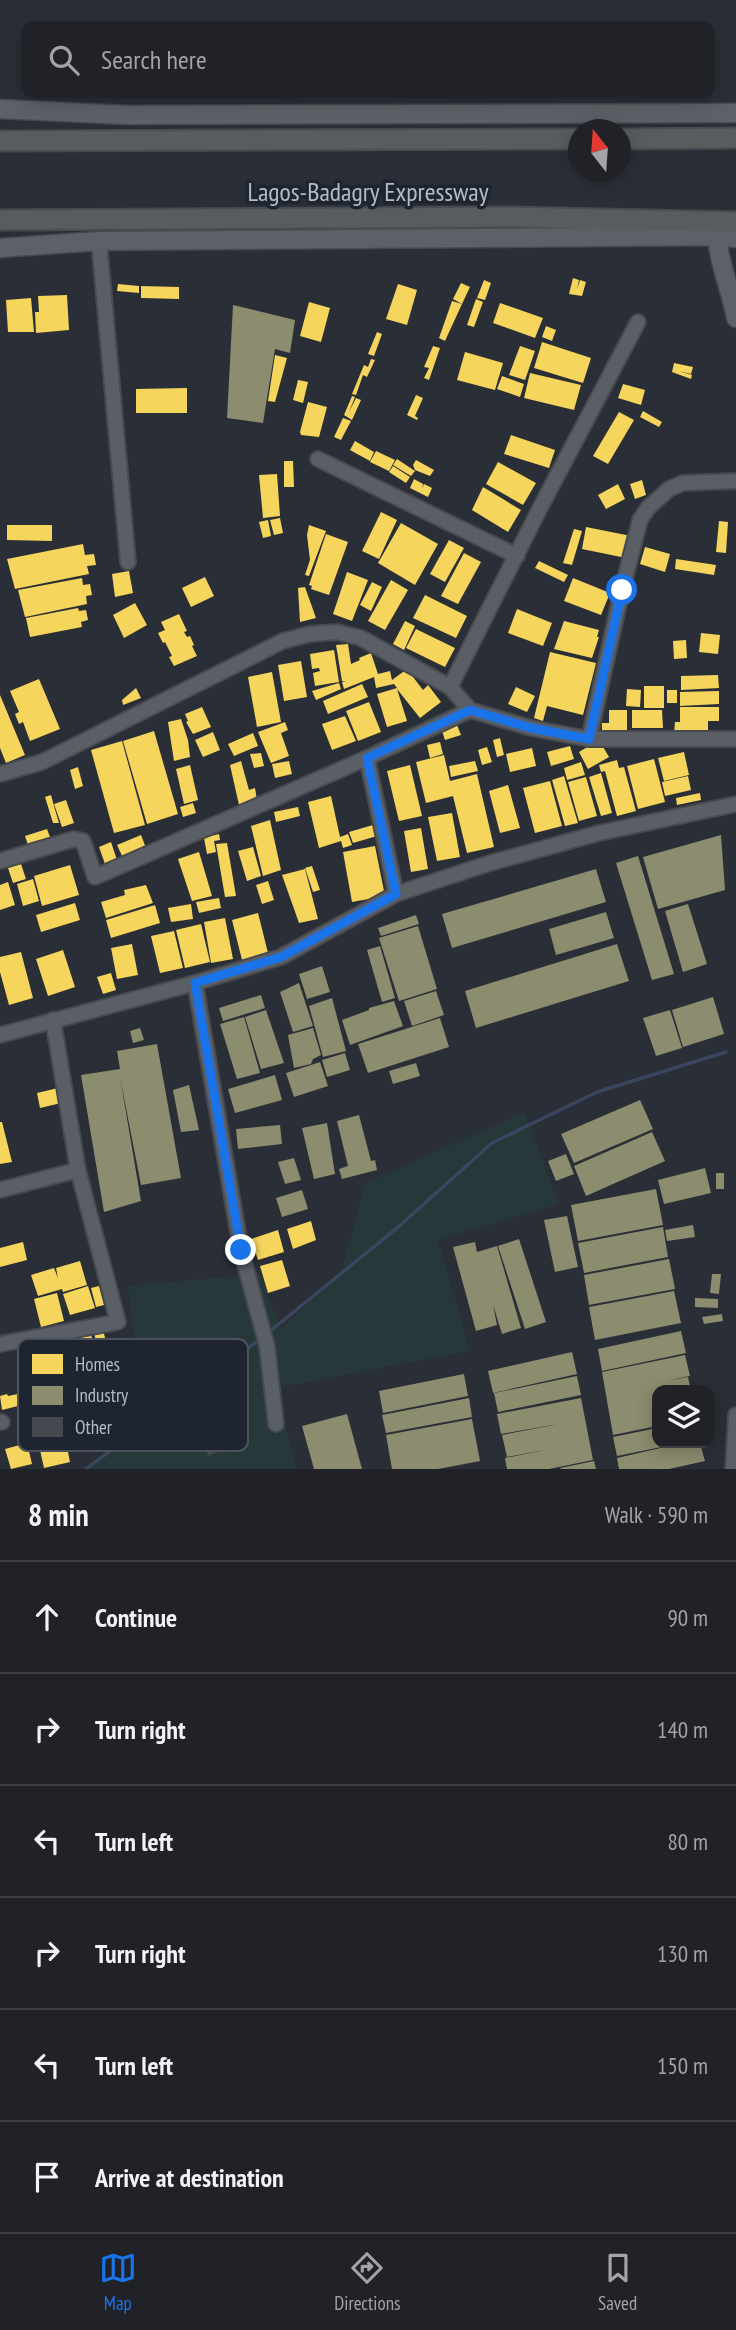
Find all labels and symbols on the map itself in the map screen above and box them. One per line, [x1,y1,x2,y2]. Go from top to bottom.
north arrow [568,119,631,182]
street label: Lagos-Badagry Expressway [248,175,489,208]
route start [606,574,637,605]
route end [225,1234,256,1265]
legend [18,1339,248,1451]
text: Homes [75,1352,120,1376]
text: Industry [75,1383,129,1407]
text: Other [75,1415,113,1439]

